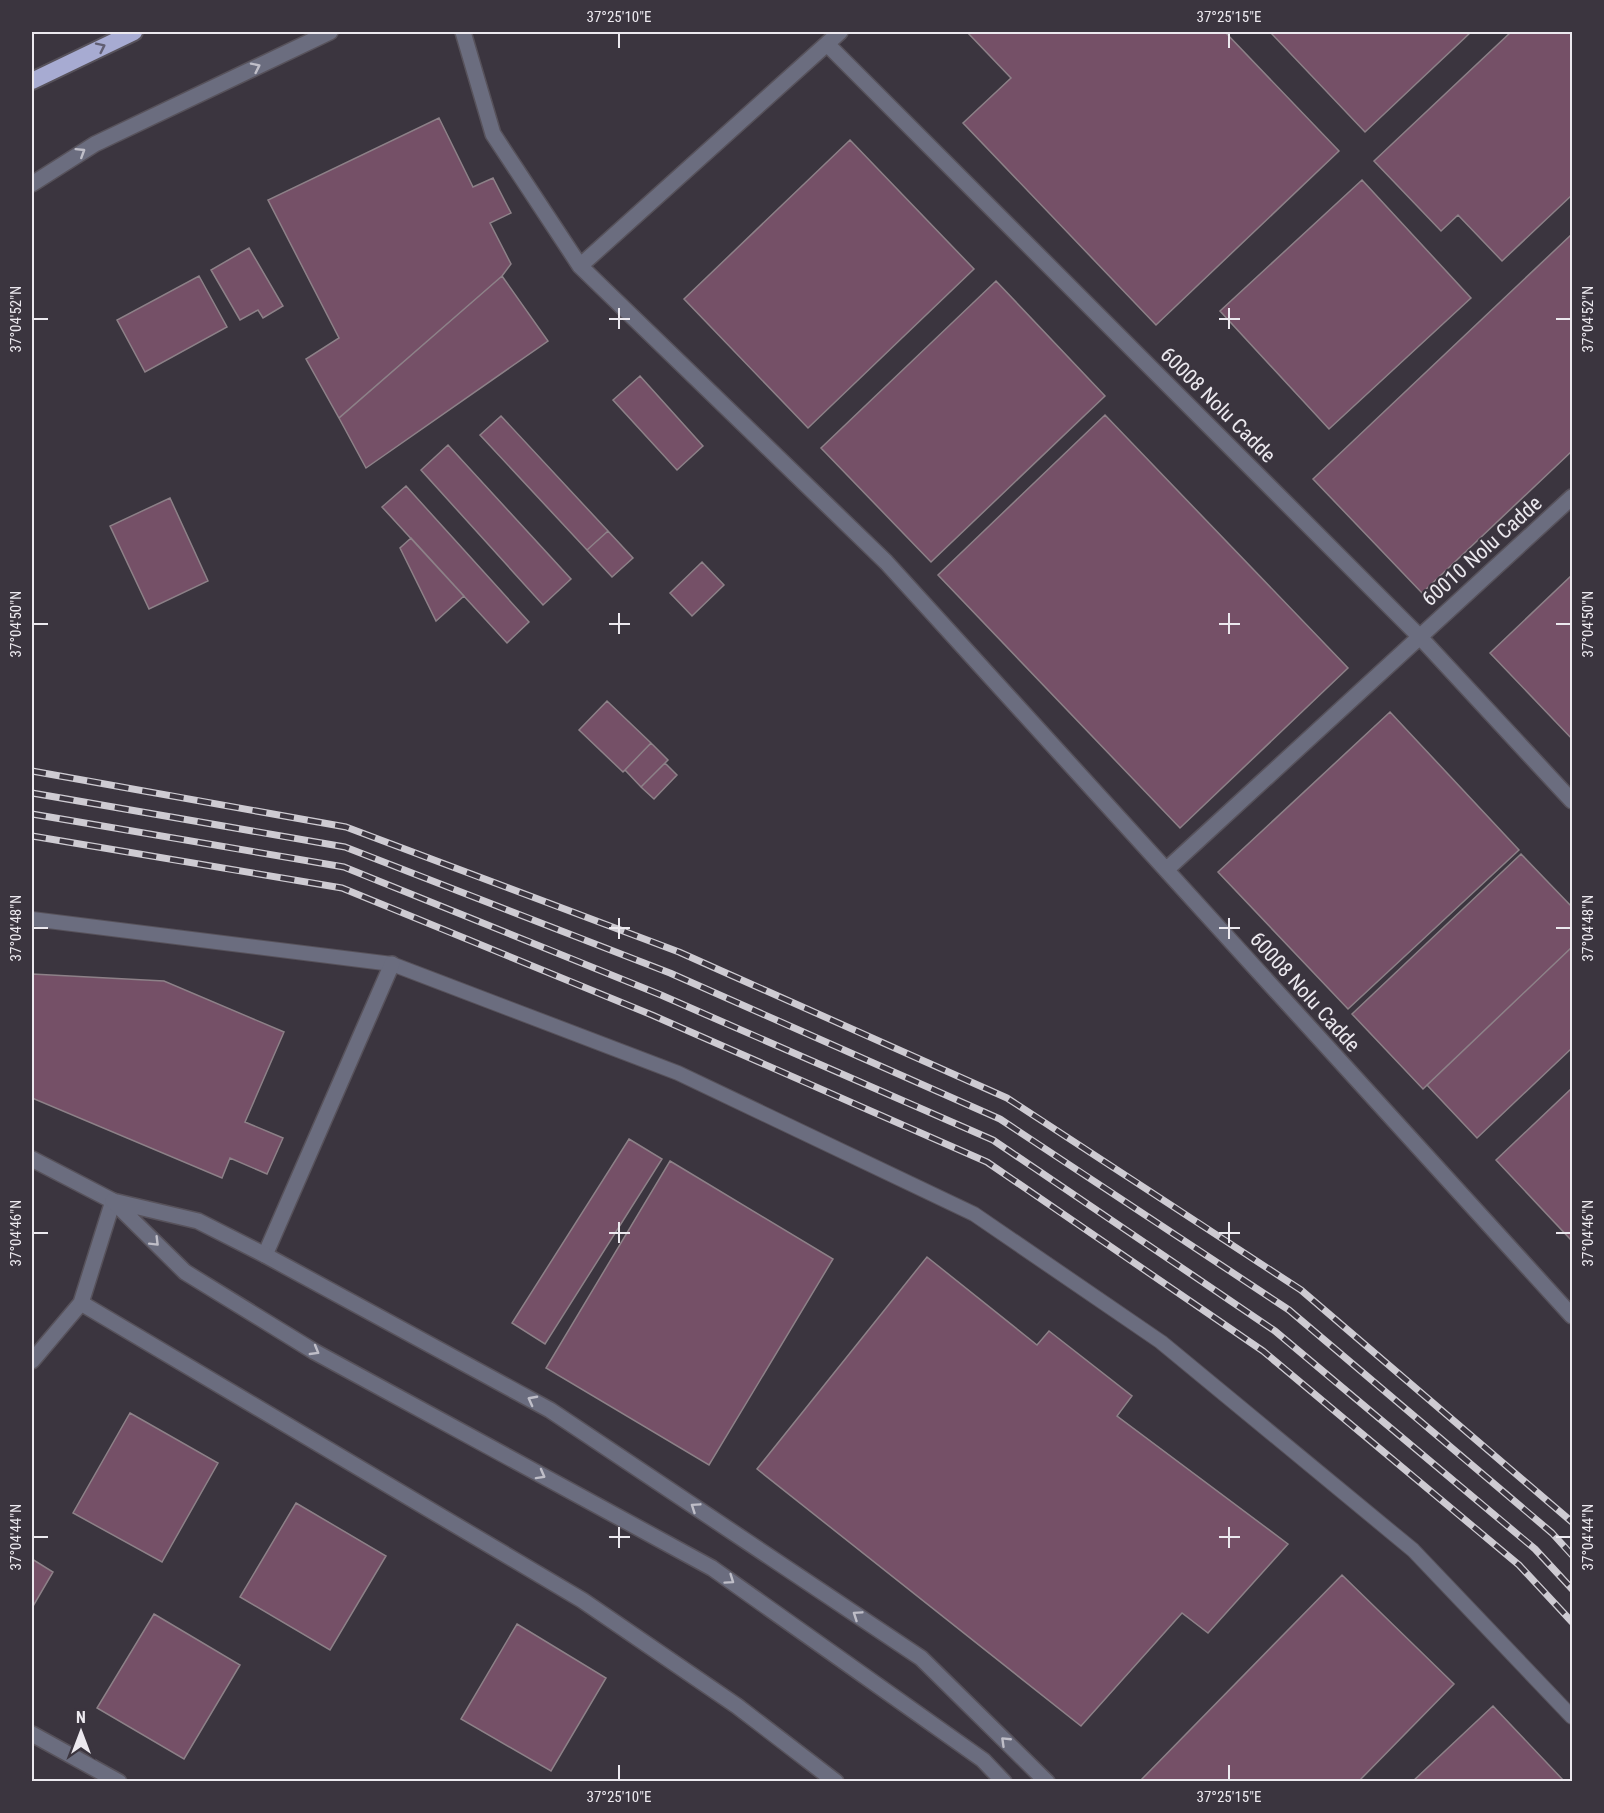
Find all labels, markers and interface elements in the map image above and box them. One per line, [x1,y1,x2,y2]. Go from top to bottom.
text: 37°25'10"E [587,8,651,26]
text: 37°25'15"E [1197,8,1261,26]
one-way arrow [95,43,106,55]
one-way arrow [250,62,261,74]
one-way arrow [75,148,85,160]
text: 37°04'52"N [7,286,25,352]
text: 37°04'52"N [1579,286,1597,352]
street label: 60008 Nolu Cadde [1156,343,1281,468]
street label: 60010 Nolu Cadde [1417,491,1547,611]
text: 37°04'50"N [7,591,25,657]
text: 37°04'50"N [1579,591,1597,657]
text: 37°04'48"N [7,895,25,961]
text: 37°04'48"N [1579,895,1597,961]
street label: 60008 Nolu Cadde [1245,927,1365,1057]
text: 37°04'46"N [7,1200,25,1266]
text: 37°04'46"N [1579,1200,1597,1266]
one-way arrow [147,1234,158,1245]
one-way arrow [309,1344,319,1356]
one-way arrow [528,1396,538,1407]
one-way arrow [535,1468,545,1479]
one-way arrow [690,1503,701,1514]
text: 37°04'44"N [7,1504,25,1570]
text: 37°04'44"N [1579,1504,1597,1570]
one-way arrow [723,1573,734,1584]
one-way arrow [852,1612,863,1623]
north arrow [51,1702,111,1762]
text: N [76,1708,86,1727]
one-way arrow [1002,1737,1013,1748]
text: 37°25'10"E [587,1788,651,1806]
text: 37°25'15"E [1197,1788,1261,1806]

